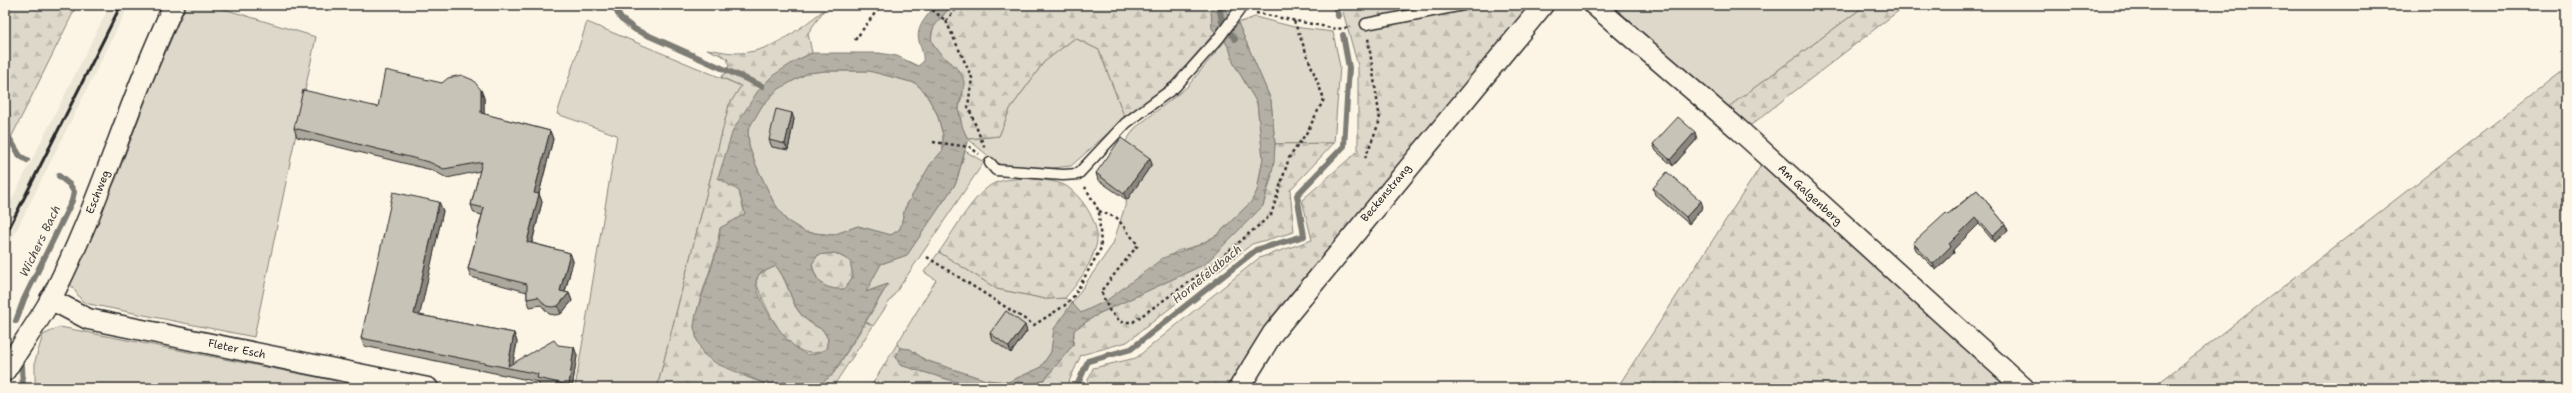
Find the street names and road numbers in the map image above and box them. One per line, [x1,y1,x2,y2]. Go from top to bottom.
street label: Beckenstrang [1357,161,1415,225]
street label: Am Galgenberg [1775,161,1846,229]
street label: Eschweg [82,168,114,216]
street label: Fleter Esch [207,336,267,362]

